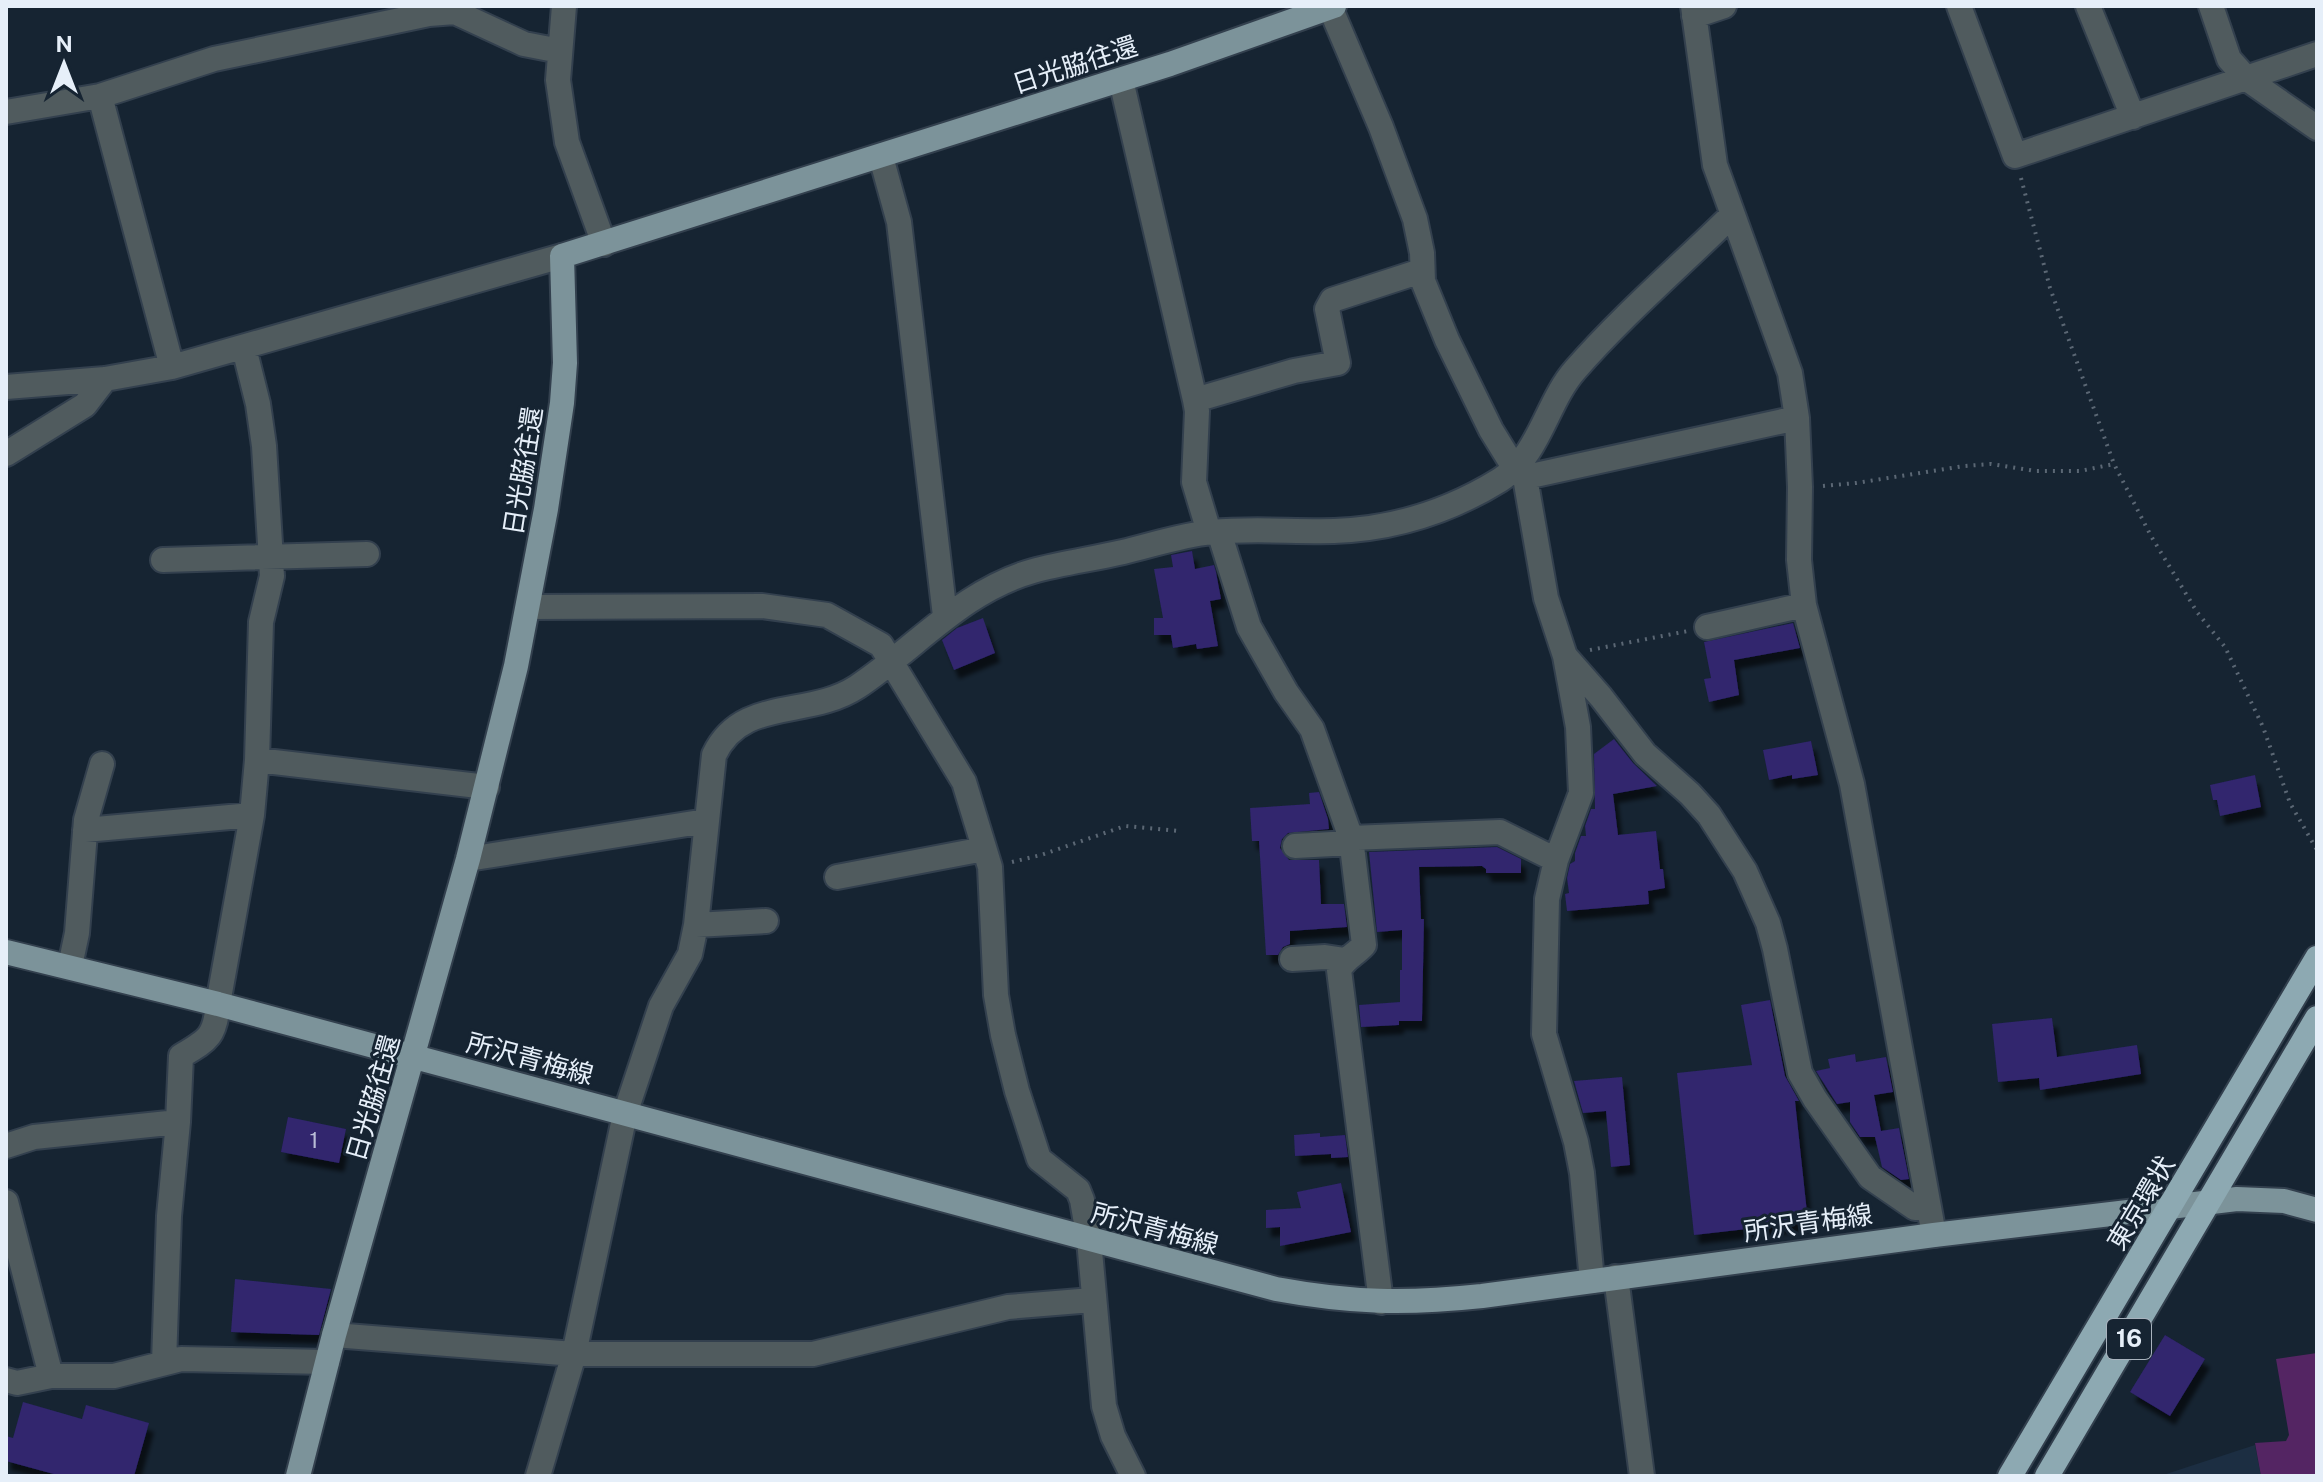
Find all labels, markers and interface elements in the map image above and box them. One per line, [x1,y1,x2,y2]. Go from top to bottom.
north arrow [24,24,104,104]
street label: 日光脇往還 [1008,30,1141,99]
text: N [55,31,73,57]
street label: 日光脇往還 [497,404,548,538]
street label: 所沢青梅線 [463,1027,597,1090]
street label: 日光脇往還 [340,1031,405,1165]
house number: 1 [310,1127,318,1153]
street label: 東京環状 [2100,1150,2181,1255]
street label: 所沢青梅線 [1088,1197,1222,1260]
street label: 所沢青梅線 [1741,1198,1874,1247]
road number: 16 [2107,1319,2151,1359]

